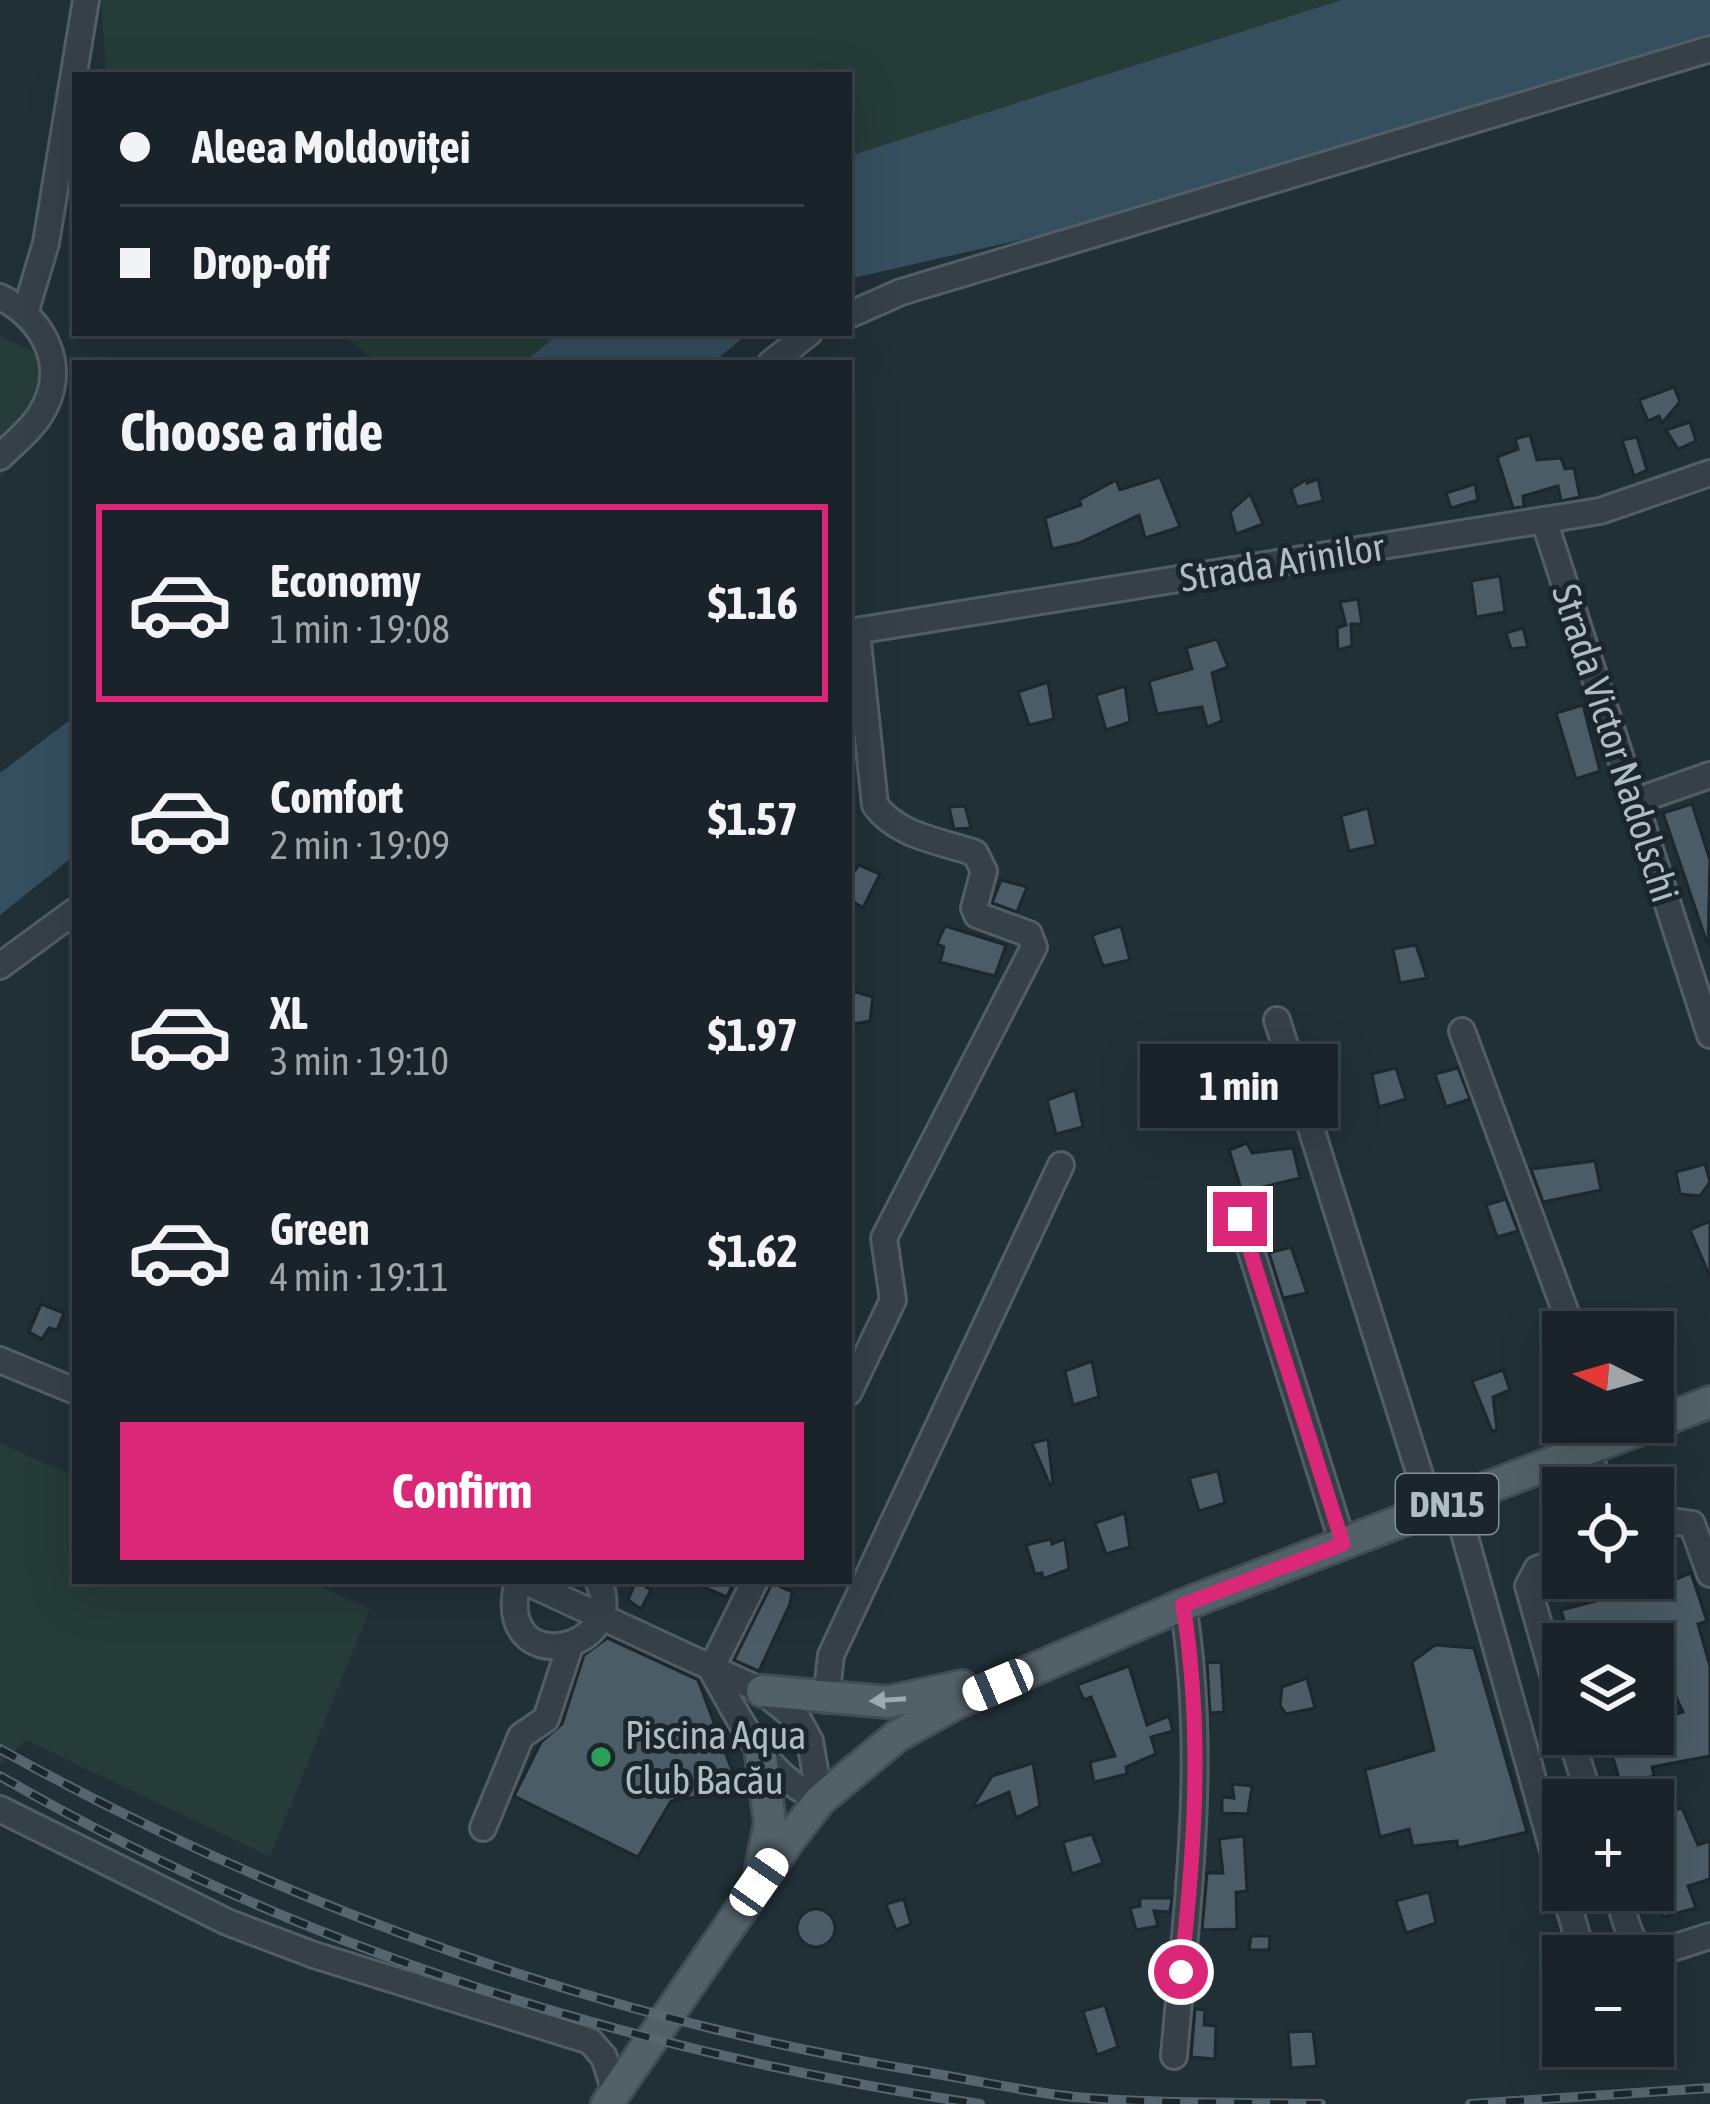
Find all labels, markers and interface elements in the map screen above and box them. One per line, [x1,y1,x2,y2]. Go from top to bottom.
text: Aleea Moldoviței [192,121,470,173]
text: Drop-off [192,237,330,289]
text: Choose a ride [120,401,383,462]
street label: Strada Arinilor [1177,524,1388,600]
icon: car [126,549,234,657]
text: Economy [270,555,421,607]
text: $1.16 [708,577,798,629]
street label: Strada Victor Nadolschi [1544,579,1688,907]
text: 1 min · 19:08 [270,607,450,651]
icon: car [126,765,234,873]
text: Comfort [270,771,403,823]
text: $1.57 [708,793,798,845]
text: 2 min · 19:09 [270,823,450,867]
icon: car [126,981,234,1089]
text: XL [270,987,308,1039]
text: $1.97 [708,1009,798,1061]
text: 3 min · 19:10 [270,1039,449,1083]
callout: 1 min [1141,1045,1339,1129]
text: 1 min [1199,1064,1279,1108]
route end [1213,1192,1267,1246]
icon: car [126,1197,234,1305]
text: Green [270,1203,370,1255]
text: $1.62 [708,1225,798,1277]
text: 4 min · 19:11 [270,1255,449,1299]
north arrow [1542,1311,1674,1443]
map controls [1542,1311,1674,2067]
button: Confirm [120,1422,804,1560]
button: locate [1542,1467,1674,1599]
road number: DN15 [1396,1474,1498,1534]
button: layers [1542,1623,1674,1755]
car [958,1654,1038,1716]
one-way arrow [869,1690,906,1709]
place label: Piscina Aqua Club Bacău [625,1713,806,1802]
marker: Piscina Aqua Club Bacău [588,1744,614,1770]
button: + [1542,1779,1674,1911]
car [724,1842,794,1922]
button: − [1542,1935,1674,2067]
route start [1154,1945,1208,1999]

